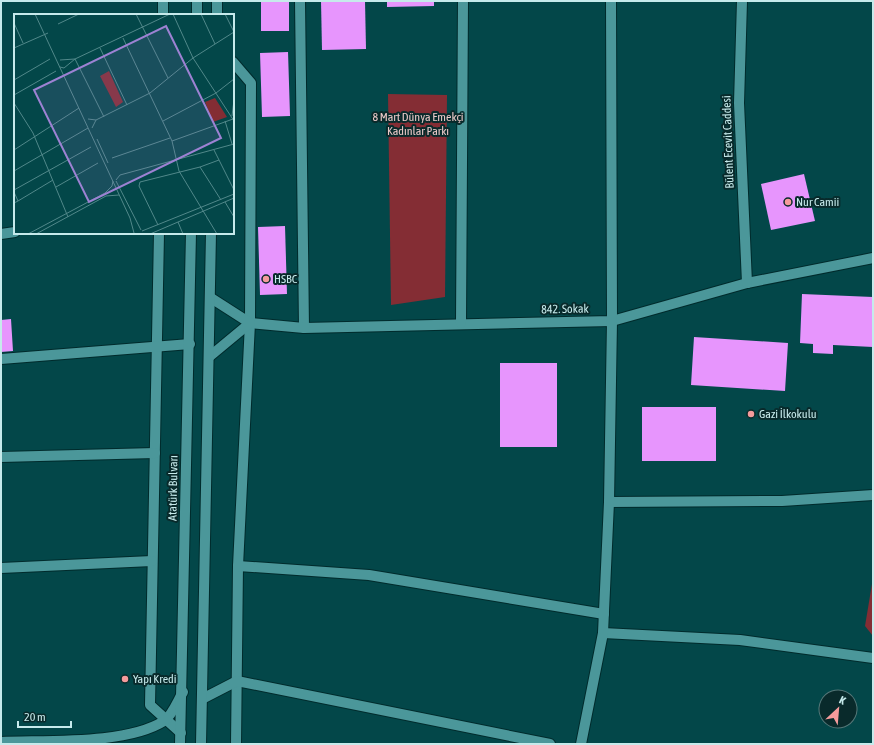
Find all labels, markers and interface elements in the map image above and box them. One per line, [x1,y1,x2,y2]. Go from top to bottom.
inset map [14,14,234,234]
street label: Bülent Ecevit Caddesi [719,95,737,189]
park label: 8 Mart Dünya Emekçi Kadınlar Parkı [372,110,464,138]
place label: Nur Camii [796,195,839,209]
marker: Nur Camii [783,197,793,207]
place label: HSBC [274,272,298,286]
marker: HSBC [261,274,271,284]
street label: 842. Sokak [541,302,590,316]
place label: Gazi İlkokulu [759,407,817,421]
marker: Gazi İlkokulu [746,409,756,419]
street label: Atatürk Bulvarı [165,455,181,521]
place label: Yapı Kredi [133,672,177,686]
marker: Yapı Kredi [120,674,130,684]
north arrow [818,689,858,729]
text: K [837,693,848,707]
scale bar [18,703,71,729]
text: 20 m [24,710,46,724]

